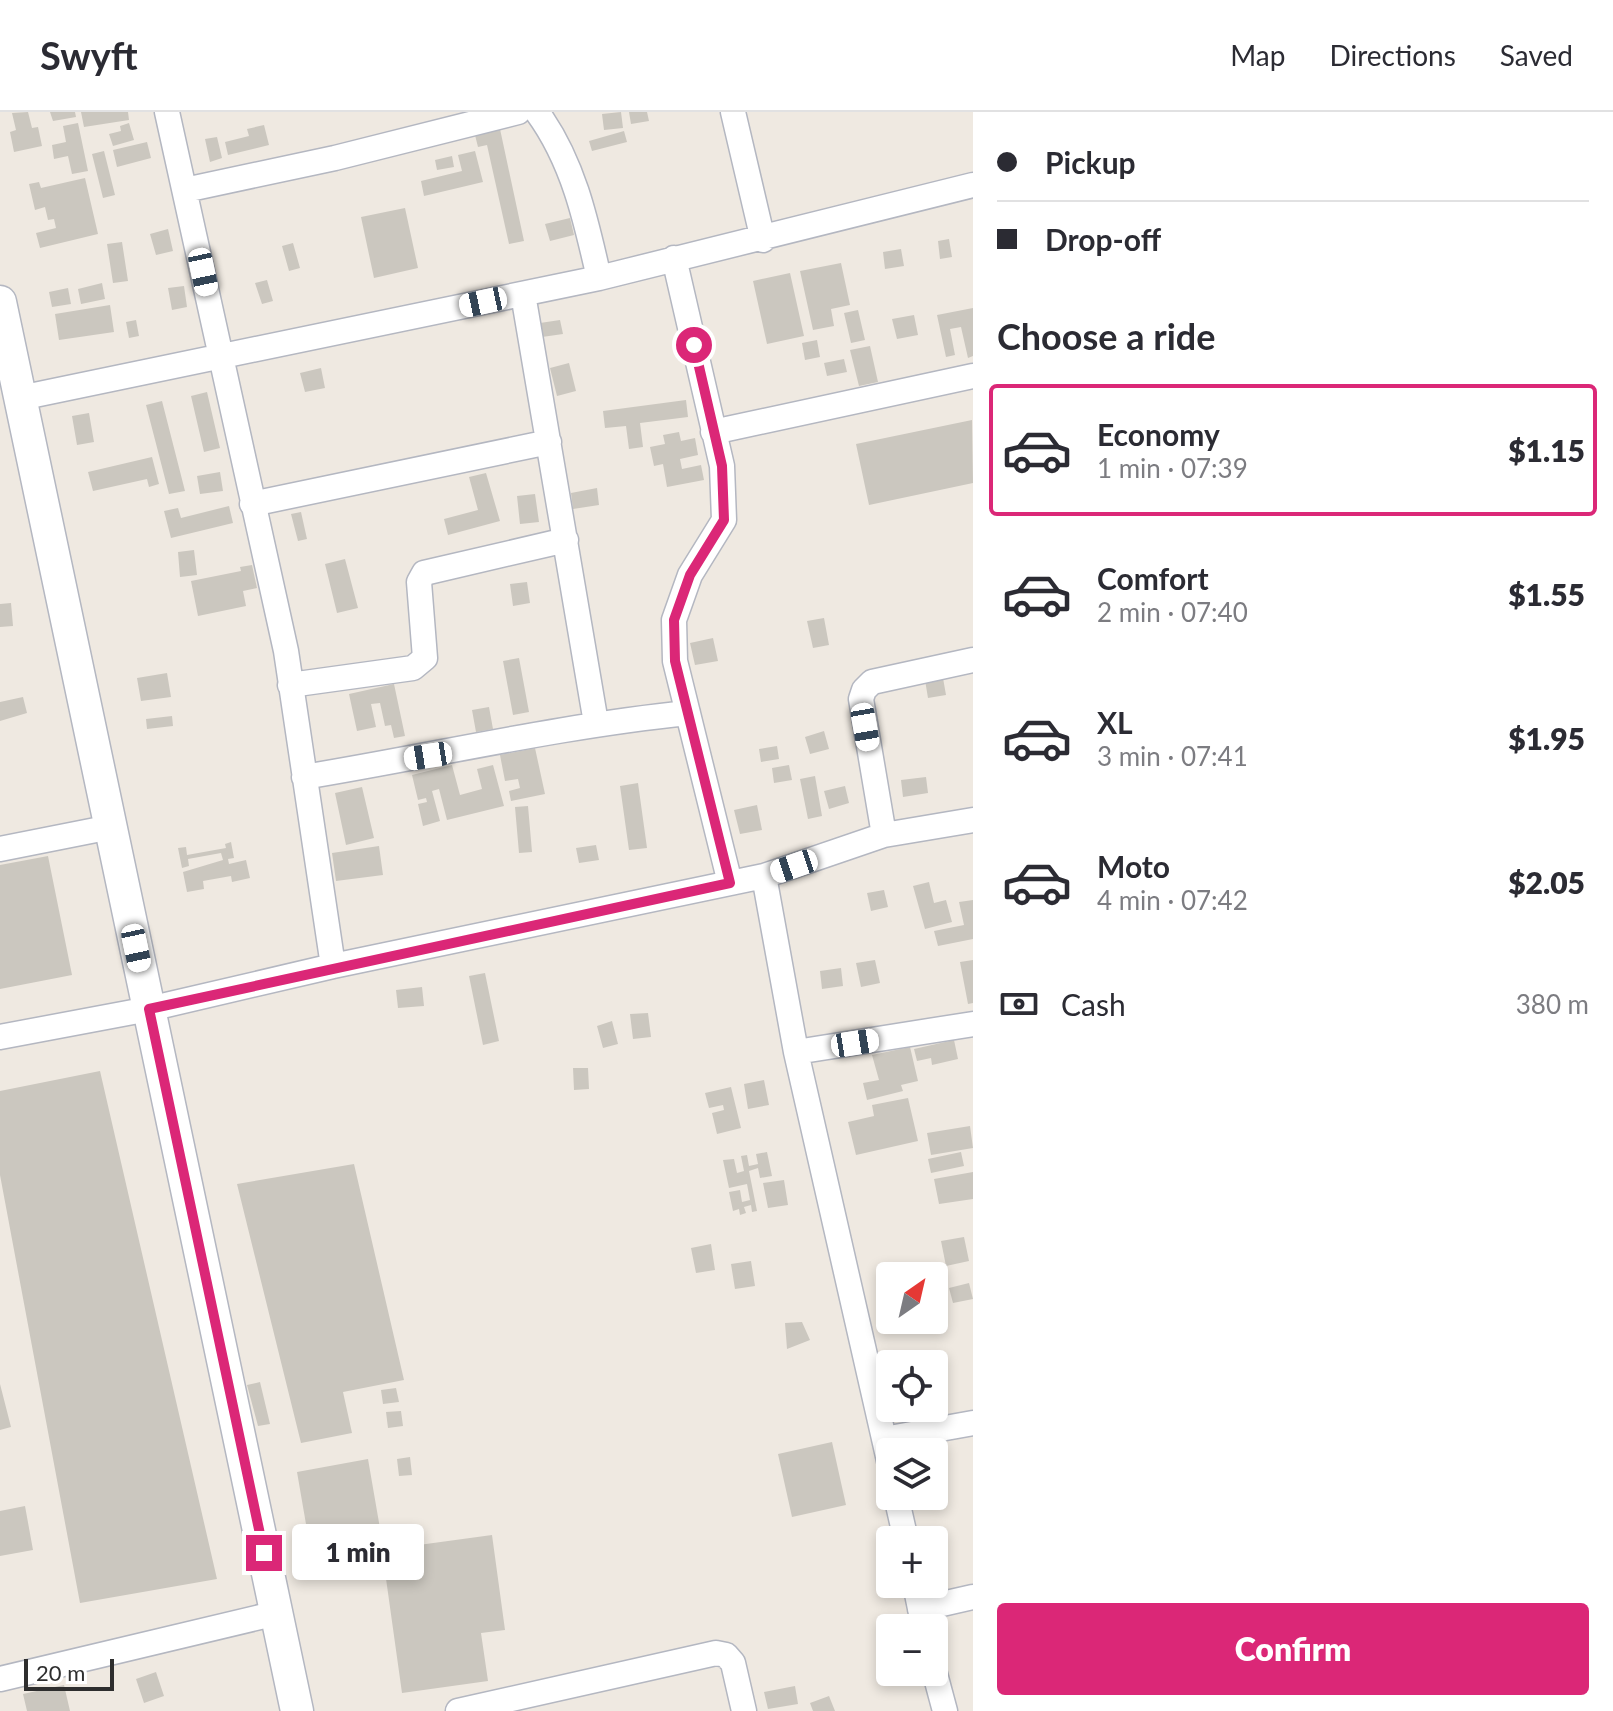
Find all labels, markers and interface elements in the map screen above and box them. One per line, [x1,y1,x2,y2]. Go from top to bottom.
text: Swyft [40,32,138,78]
text: Map [1230,38,1285,72]
text: Directions [1329,38,1456,72]
text: Saved [1500,38,1573,72]
text: Pickup [1045,144,1136,180]
text: Drop-off [1045,221,1161,257]
car [186,246,220,298]
car [457,285,509,319]
text: Choose a ride [997,314,1216,358]
route start [676,327,712,363]
icon: car [1001,414,1073,486]
text: Economy [1097,416,1220,452]
text: $1.15 [1508,432,1585,468]
text: 1 min · 07:39 [1097,452,1248,484]
icon: car [1001,558,1073,630]
text: Comfort [1097,560,1209,596]
text: $1.55 [1508,576,1585,612]
text: 2 min · 07:40 [1097,596,1248,628]
car [849,701,881,753]
icon: car [1001,702,1073,774]
text: XL [1097,704,1133,740]
text: $1.95 [1508,720,1585,756]
car [402,740,454,772]
text: 3 min · 07:41 [1097,740,1248,772]
icon: car [1001,846,1073,918]
car [767,847,821,885]
text: Moto [1097,848,1170,884]
text: $2.05 [1508,864,1585,900]
text: 4 min · 07:42 [1097,884,1248,916]
car [119,922,153,974]
icon: cash [997,982,1041,1026]
text: Cash [1061,986,1126,1022]
text: 380 m [1516,988,1589,1020]
car [829,1027,881,1059]
north arrow [876,1262,948,1334]
map controls [876,1262,948,1686]
button: locate [876,1350,948,1422]
button: layers [876,1438,948,1510]
callout: 1 min [292,1525,424,1581]
button: + [876,1526,948,1598]
route end [246,1535,282,1571]
text: 1 min [326,1536,390,1568]
button: Confirm [997,1603,1589,1695]
button: − [876,1614,948,1686]
scale bar [24,1655,114,1691]
text: 20 m [36,1659,85,1686]

